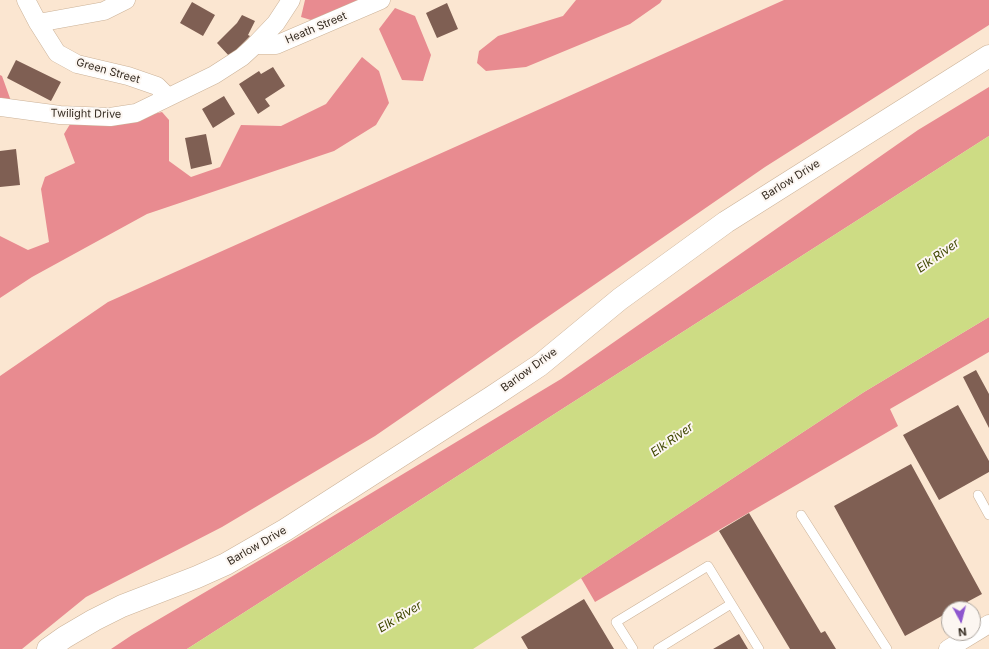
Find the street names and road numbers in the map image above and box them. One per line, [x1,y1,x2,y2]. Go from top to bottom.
street label: Heath Street [283,9,349,47]
street label: Green Street [75,56,141,86]
street label: Twilight Drive [51,107,121,121]
street label: Barlow Drive [759,157,823,203]
street label: Barlow Drive [498,345,560,395]
street label: Barlow Drive [225,524,289,568]

